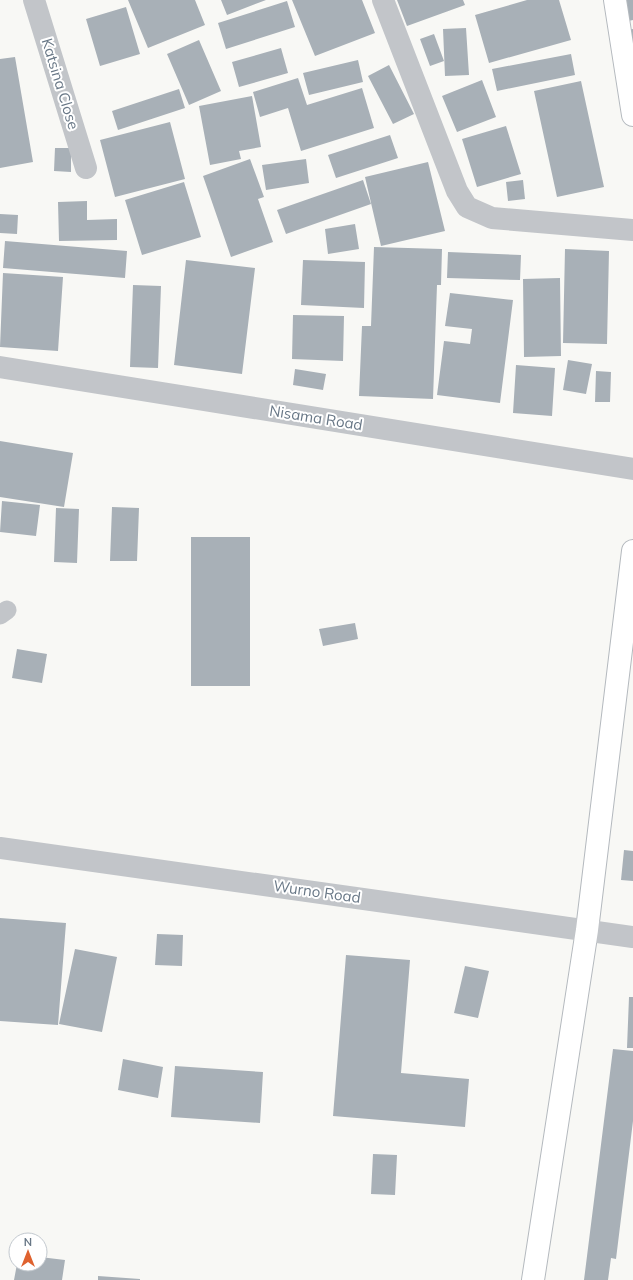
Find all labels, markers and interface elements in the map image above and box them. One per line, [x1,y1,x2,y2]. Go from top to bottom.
street label: Katsina Close [38,36,83,132]
street label: Nisama Road [268,401,364,434]
street label: Wurno Road [272,876,362,907]
north arrow [8,1232,48,1272]
text: N [24,1235,32,1249]

